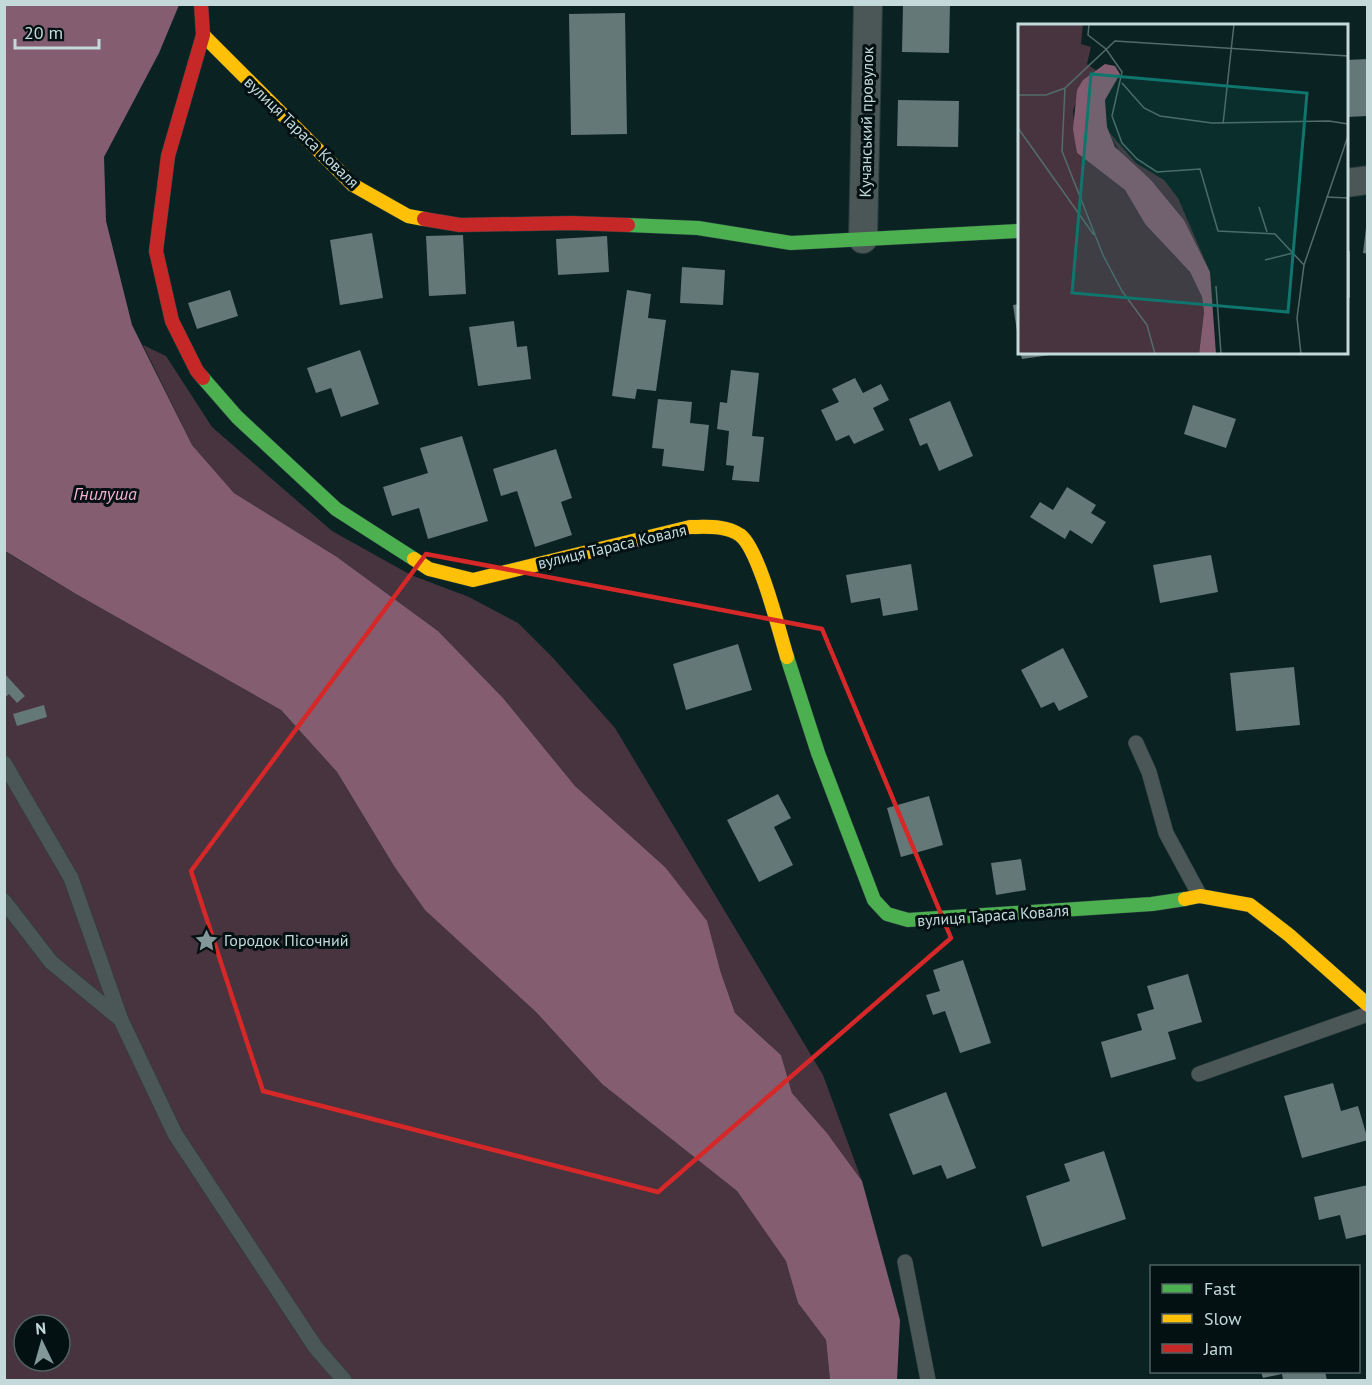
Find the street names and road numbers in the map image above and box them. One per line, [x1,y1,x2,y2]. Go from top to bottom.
street label: Кучанський провулок [855,46,877,198]
street label: вулиця Тараса Коваля [240,72,364,192]
street label: вулиця Тараса Коваля [536,519,688,573]
street label: вулиця Тараса Коваля [916,900,1070,930]

